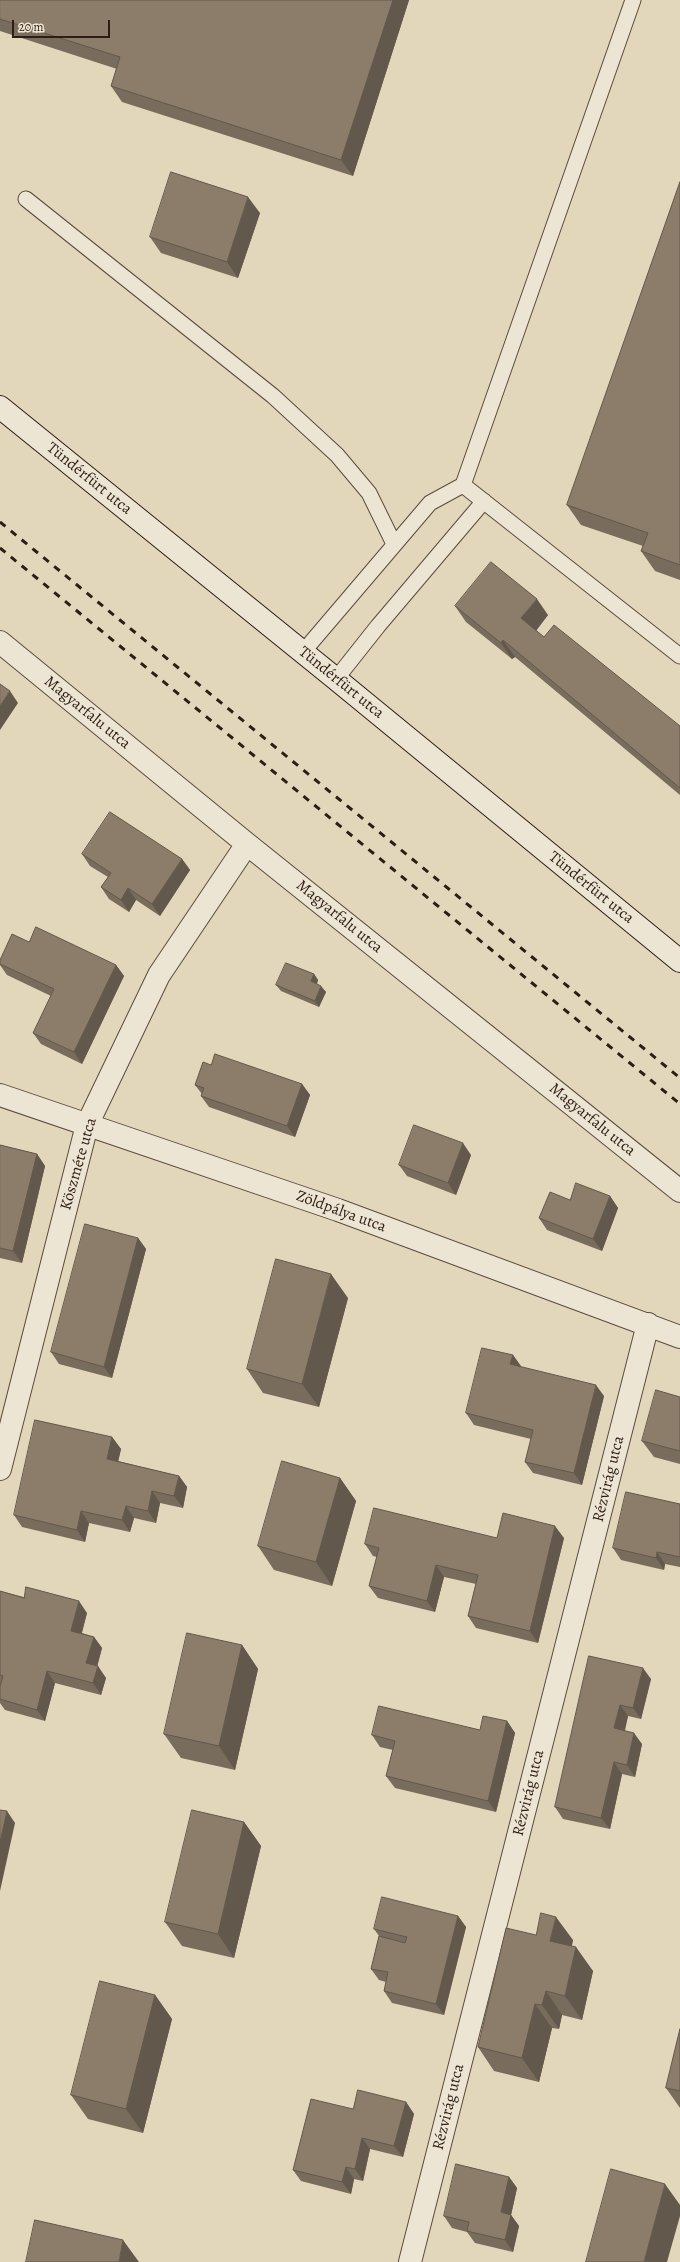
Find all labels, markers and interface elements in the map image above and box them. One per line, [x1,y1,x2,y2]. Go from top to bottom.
scale bar [14,12,112,38]
text: 20 m [19,19,43,35]
street label: Tündérfürt utca [43,439,135,519]
street label: Tündérfürt utca [295,643,387,723]
street label: Magyarfalu utca [40,672,134,754]
street label: Tündérfürt utca [545,848,637,928]
street label: Magyarfalu utca [292,876,386,958]
street label: Magyarfalu utca [545,1079,639,1161]
street label: Köszméte utca [57,1115,101,1213]
street label: Zöldpálya utca [293,1187,389,1237]
street label: Rézvirág utca [589,1434,629,1524]
street label: Rézvirág utca [509,1748,549,1838]
street label: Rézvirág utca [429,2062,469,2152]

